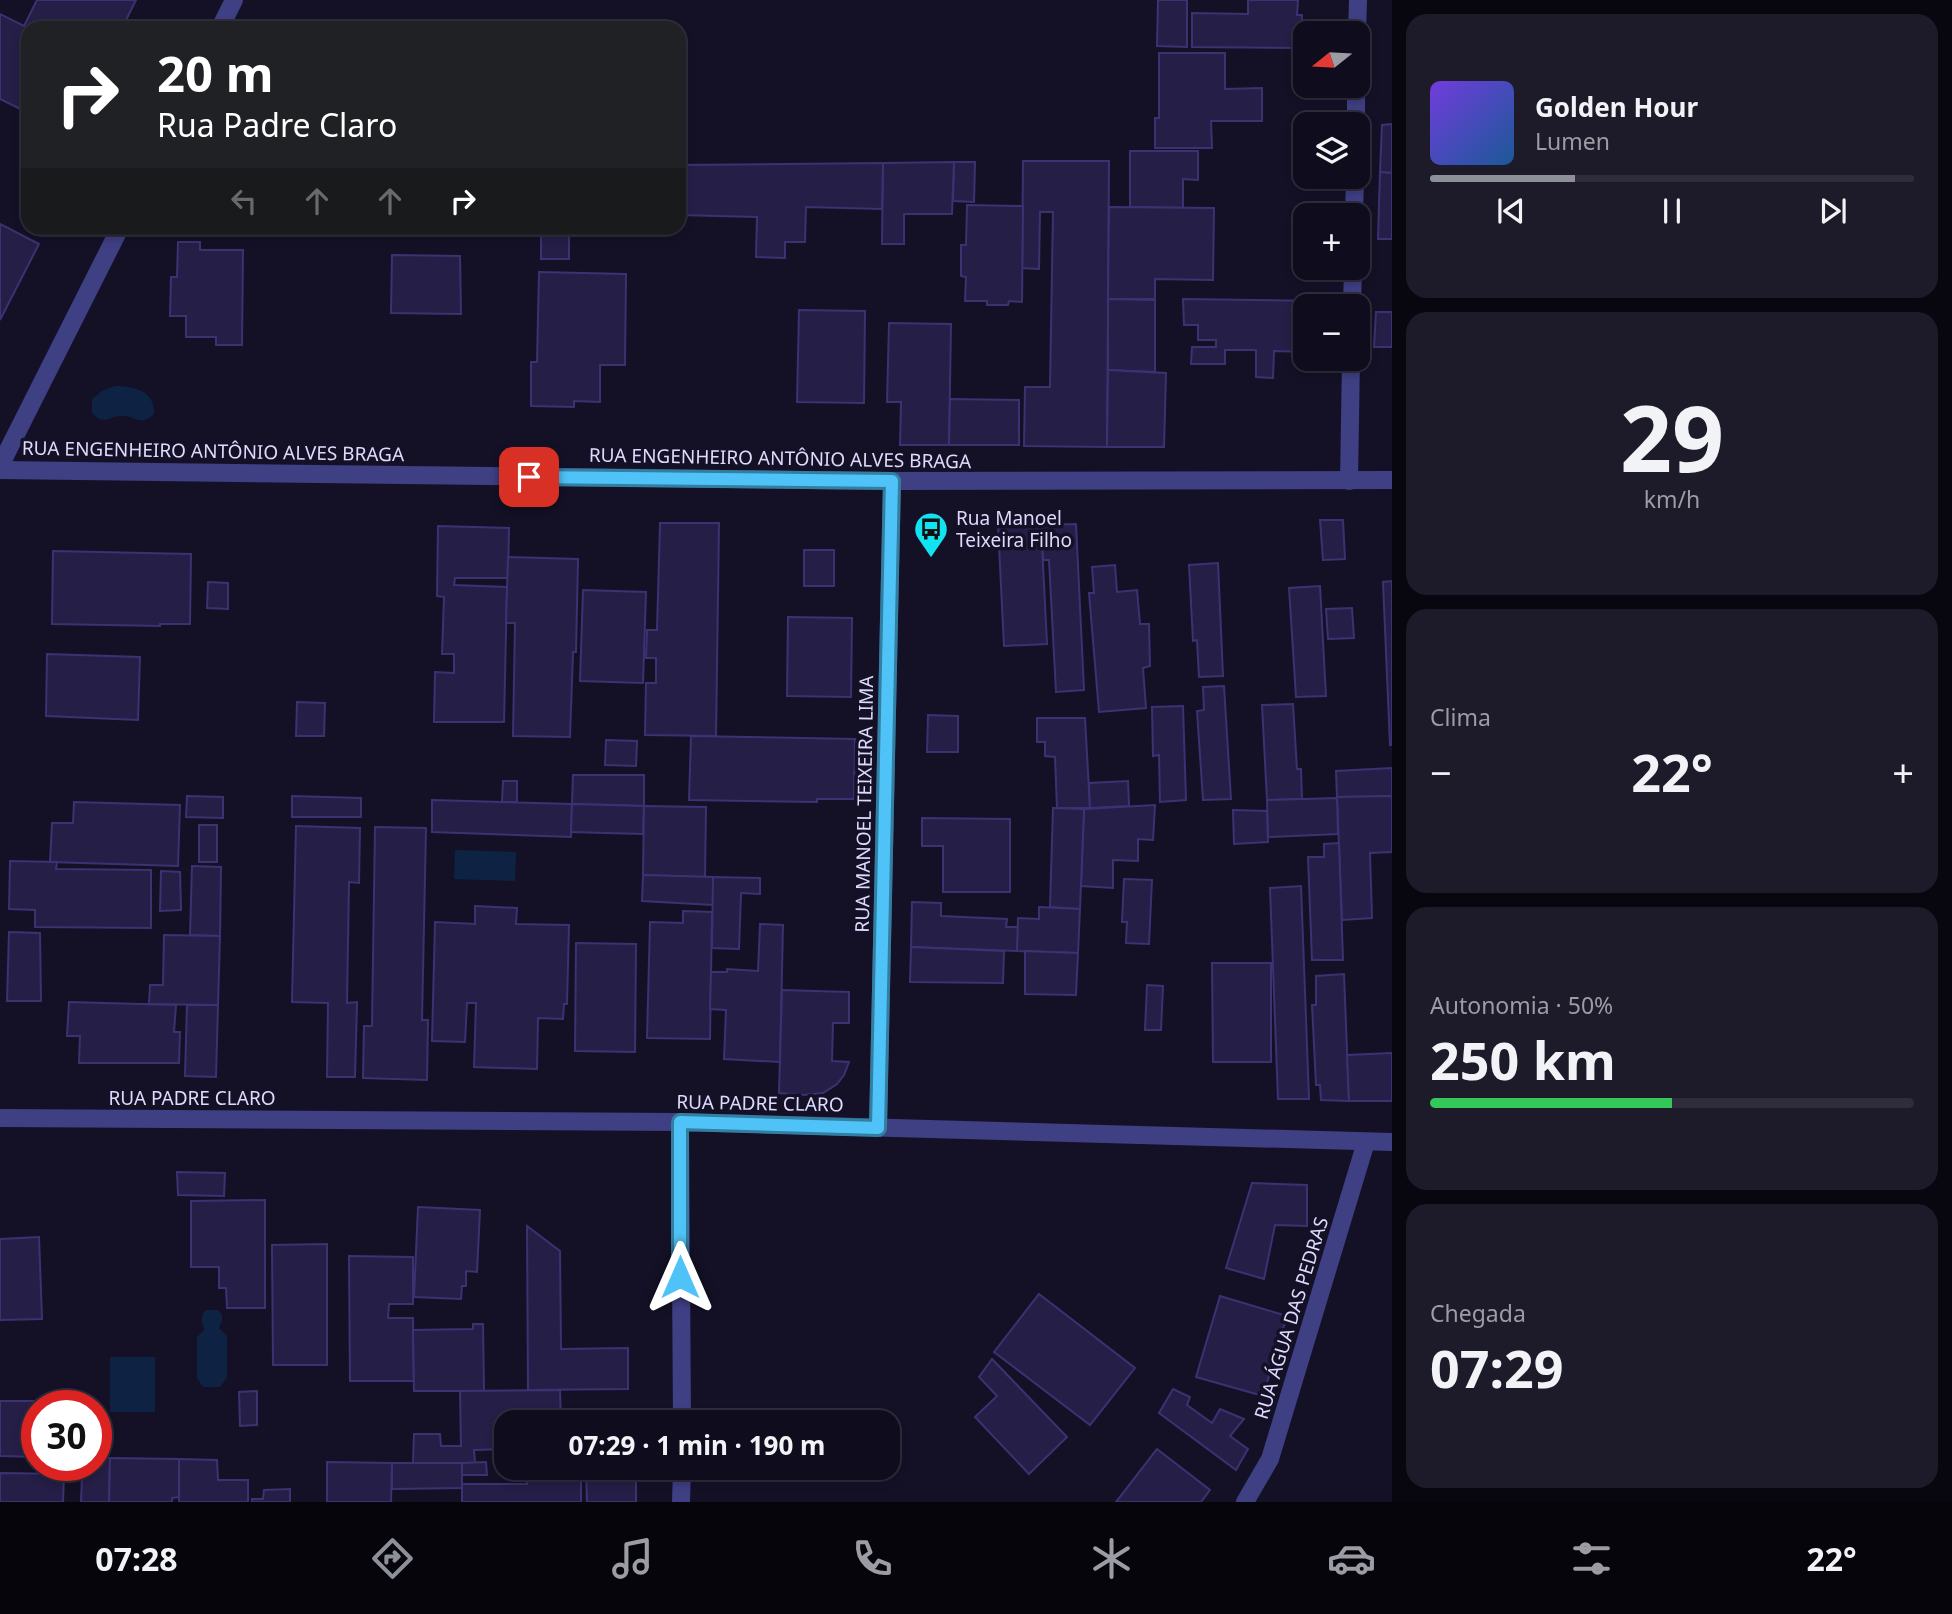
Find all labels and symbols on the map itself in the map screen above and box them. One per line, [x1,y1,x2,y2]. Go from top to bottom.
north arrow [1293,21,1370,98]
street label: RUA ENGENHEIRO ANTÔNIO ALVES BRAGA [22,435,405,467]
street label: RUA ENGENHEIRO ANTÔNIO ALVES BRAGA [589,442,972,474]
pin [499,447,559,507]
place label: Rua Manoel Teixeira Filho [956,505,1072,553]
bus stop icon: Rua Manoel Teixeira Filho [912,510,950,559]
street label: RUA MANOEL TEIXEIRA LIMA [849,674,879,933]
street label: RUA PADRE CLARO [108,1085,276,1111]
street label: RUA PADRE CLARO [676,1089,844,1117]
street label: RUA ÁGUA DAS PEDRAS [1248,1214,1334,1422]
position arrow [643,1240,717,1314]
speed limit sign: 30 [21,1390,112,1481]

